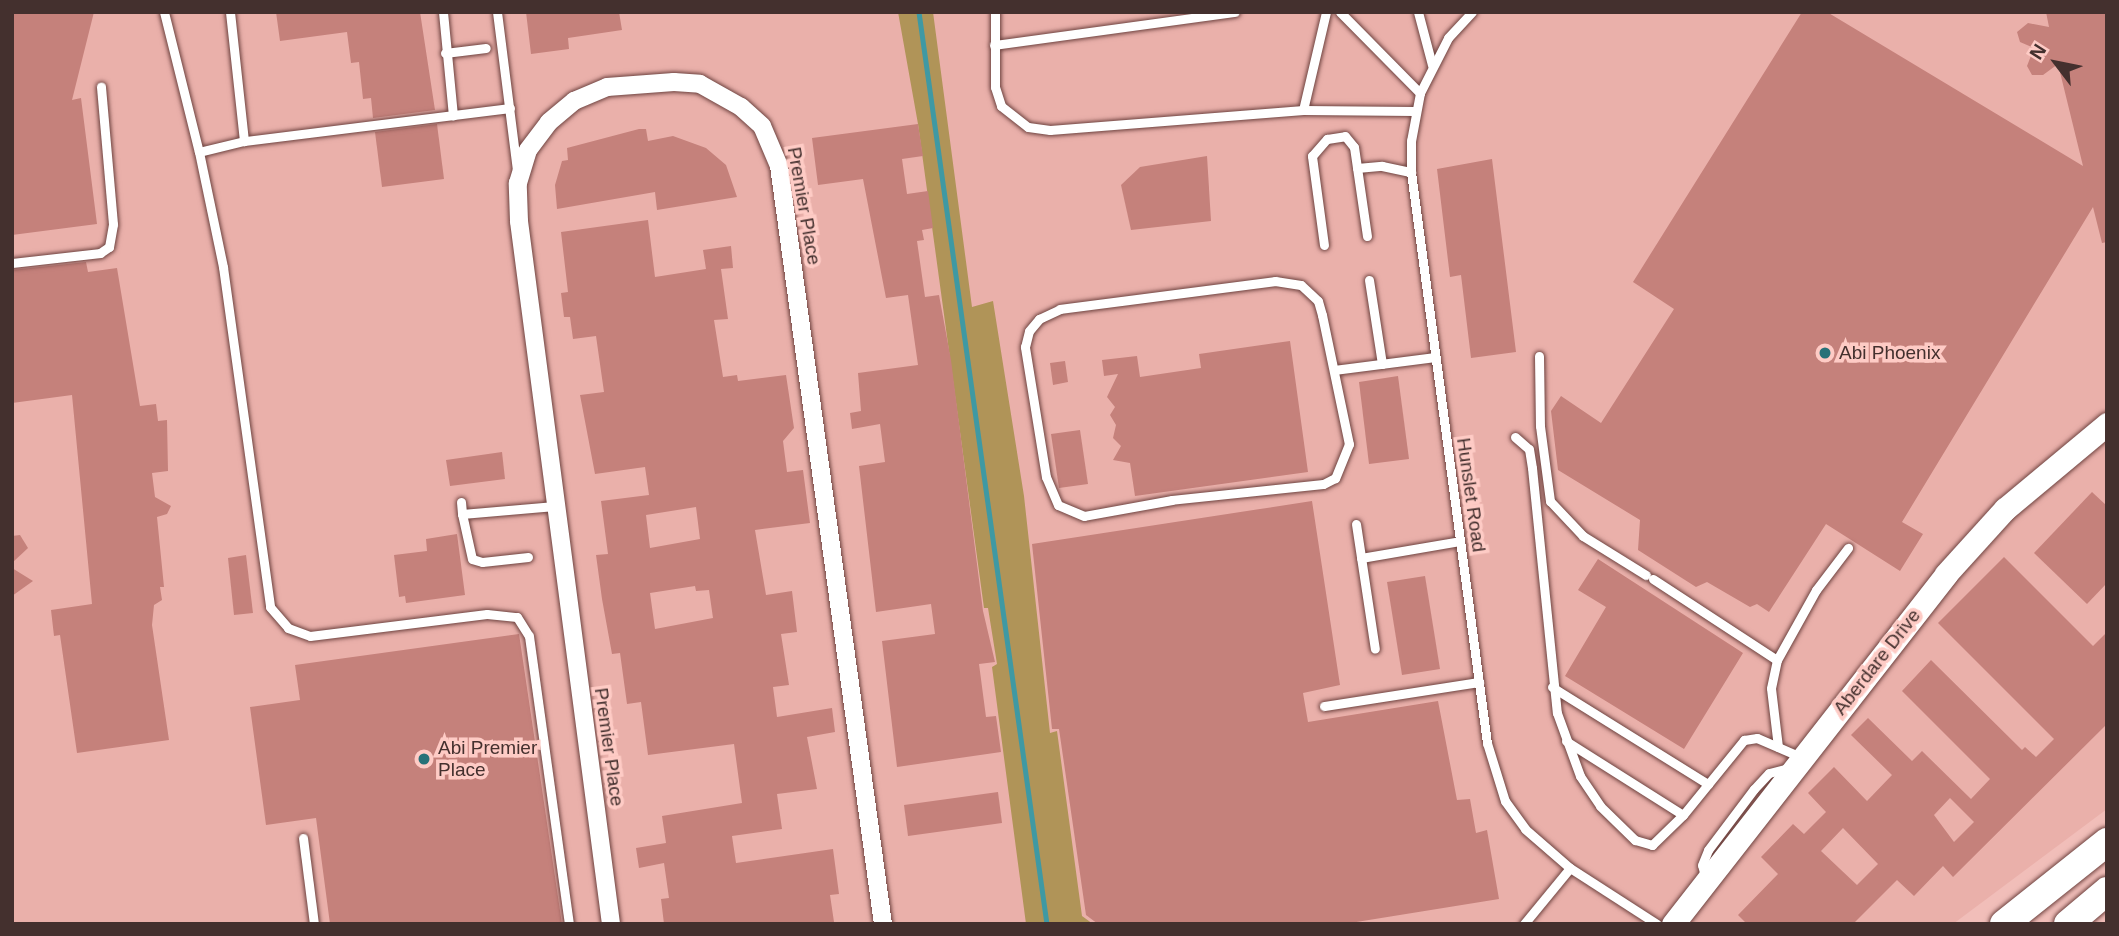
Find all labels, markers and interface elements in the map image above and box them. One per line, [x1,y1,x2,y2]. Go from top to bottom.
north arrow [2021,28,2091,98]
text: N [2025,40,2050,63]
street label: Premier Place [782,145,826,267]
place label: Abi Phoenix [1839,342,1940,364]
marker: Abi Phoenix [1817,345,1833,361]
street label: Hunslet Road [1452,436,1490,554]
street label: Aberdare Drive [1829,605,1925,719]
street label: Premier Place [589,686,629,808]
place label: Abi Premier Place [438,737,537,781]
marker: Abi Premier Place [416,751,432,767]

